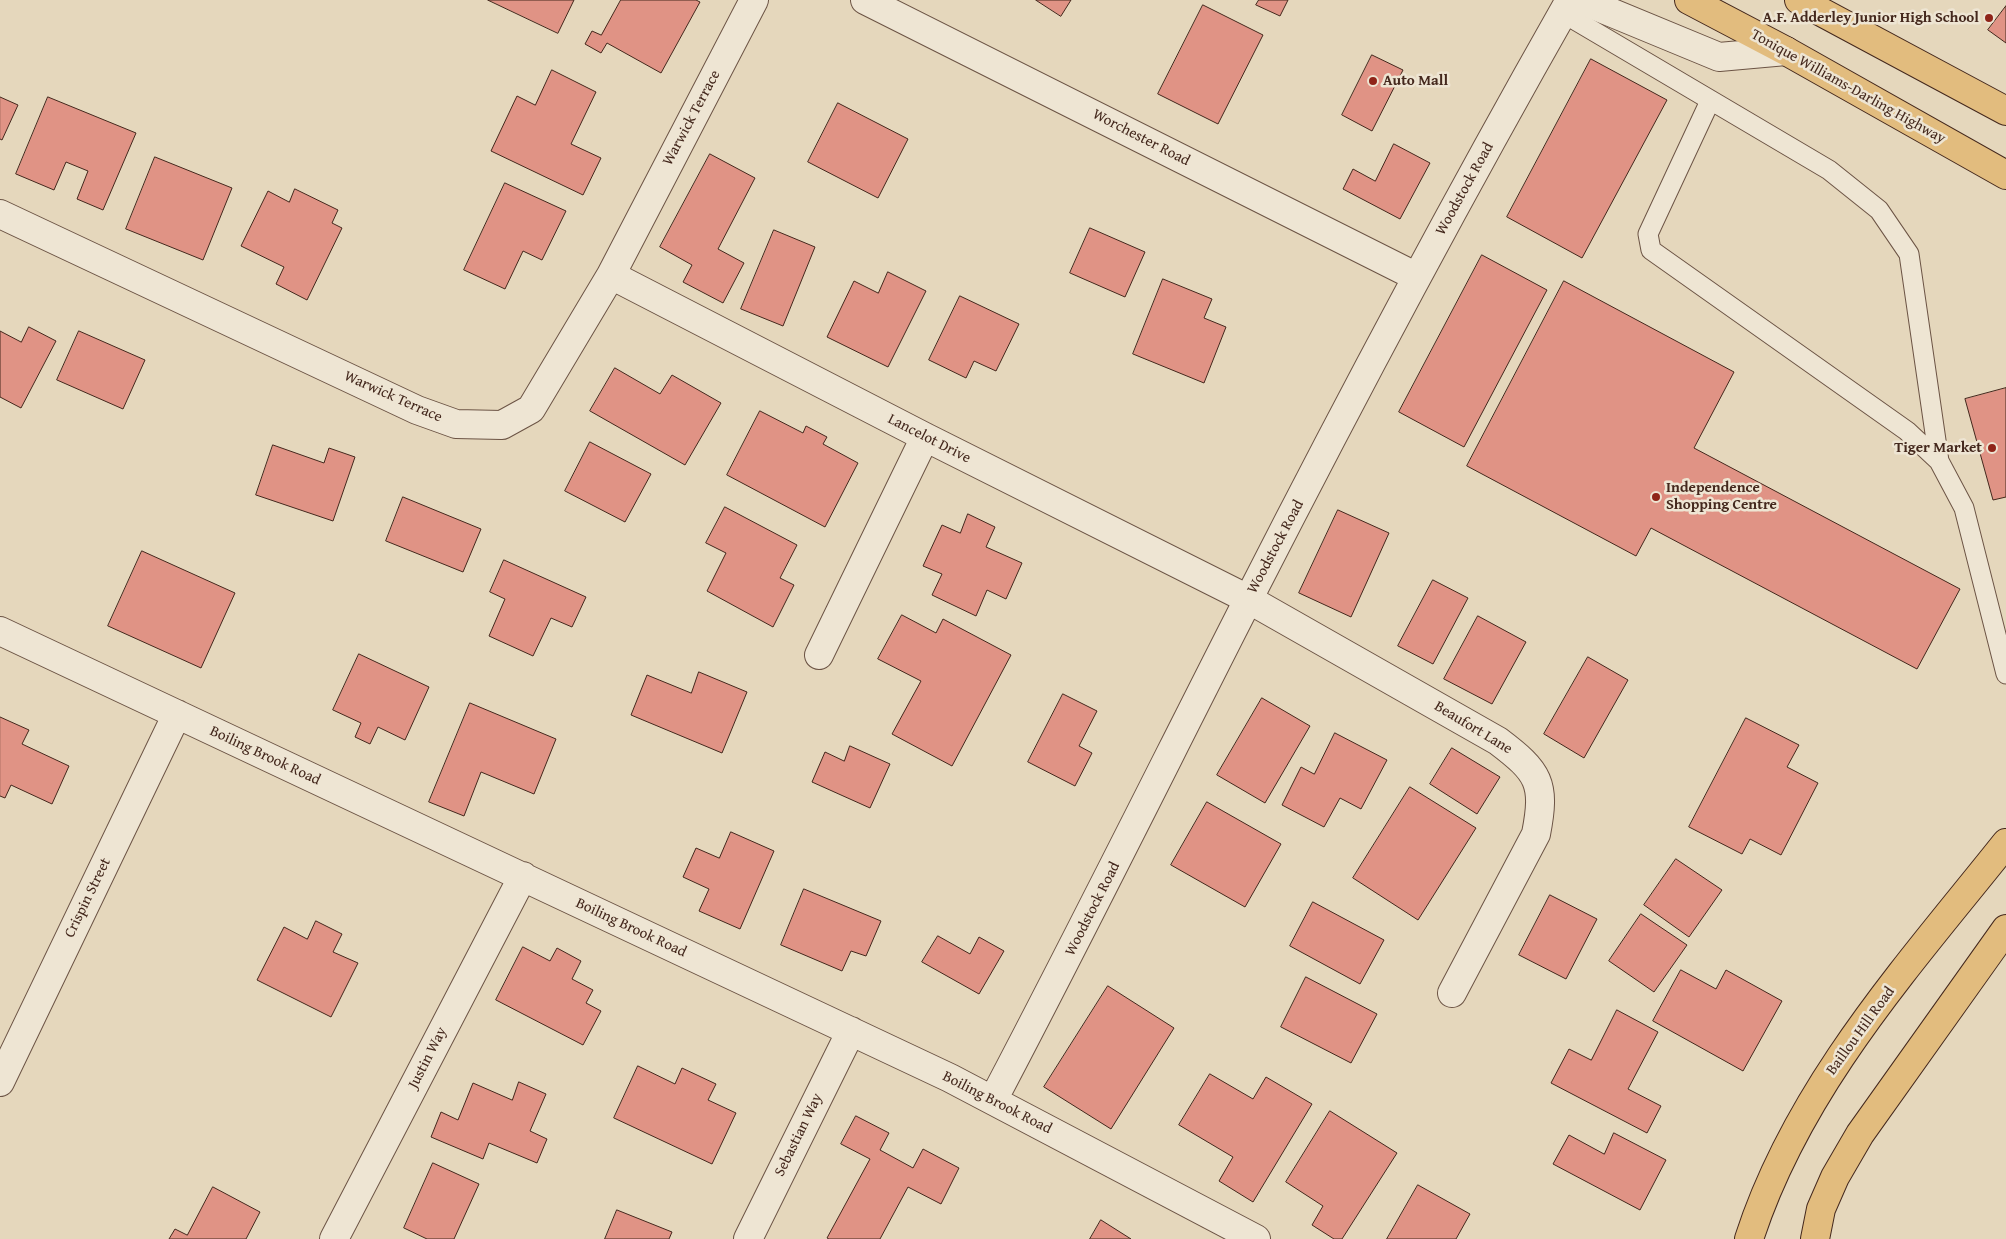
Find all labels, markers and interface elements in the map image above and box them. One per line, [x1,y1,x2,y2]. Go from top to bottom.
place label: A.F. Adderley Junior High School [1763,9,1979,27]
marker: A.F. Adderley Junior High School [1983,12,1995,24]
street label: Tonique Williams-Darling Highway [1748,26,1948,148]
street label: Warwick Terrace [659,67,725,169]
place label: Auto Mall [1383,72,1448,90]
marker: Auto Mall [1367,75,1379,87]
street label: Worchester Road [1089,106,1193,170]
street label: Woodstock Road [1432,140,1498,238]
street label: Warwick Terrace [341,367,445,427]
street label: Lancelot Drive [885,410,973,468]
place label: Tiger Market [1894,439,1982,457]
marker: Tiger Market [1986,442,1998,454]
place label: Independence Shopping Centre [1666,479,1777,514]
marker: Independence Shopping Centre [1650,491,1662,503]
street label: Woodstock Road [1244,497,1308,597]
street label: Beaufort Lane [1431,698,1515,758]
street label: Boiling Brook Road [207,722,323,790]
street label: Crispin Street [61,855,115,941]
street label: Woodstock Road [1062,859,1124,959]
street label: Boiling Brook Road [573,894,689,962]
street label: Baillou Hill Road [1823,983,1899,1079]
street label: Justin Way [405,1024,451,1092]
street label: Boiling Brook Road [939,1068,1055,1138]
street label: Sebastian Way [771,1091,827,1179]

